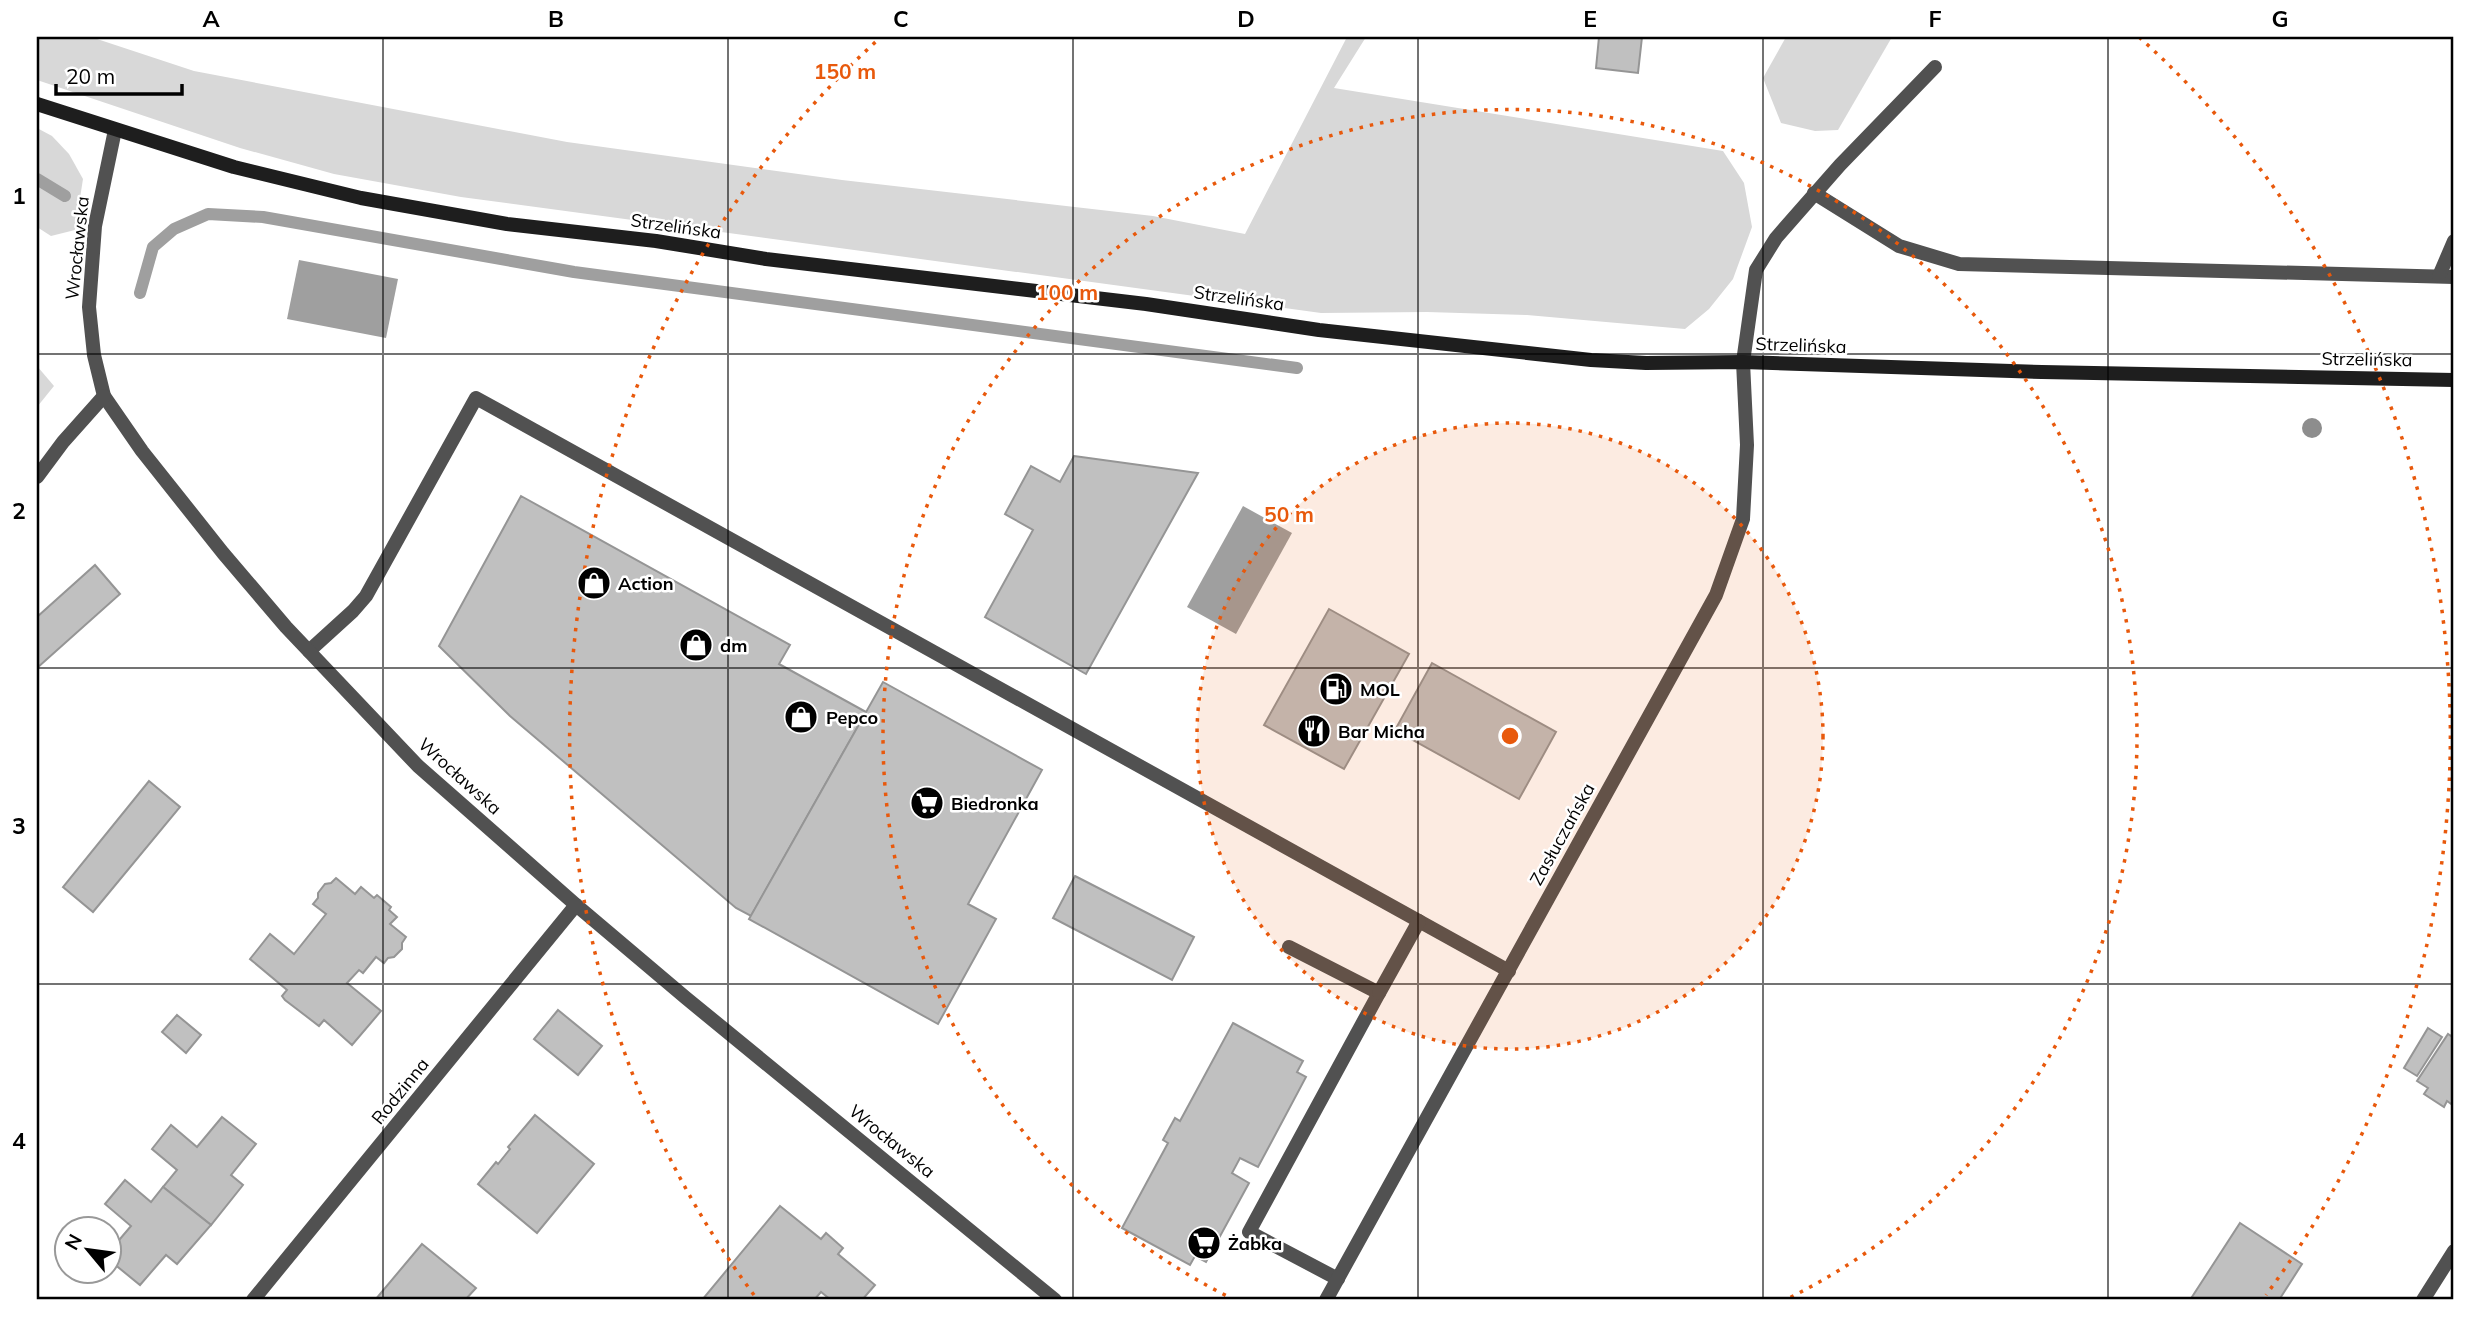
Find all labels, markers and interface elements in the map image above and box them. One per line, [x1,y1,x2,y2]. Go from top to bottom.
text: A [202,4,220,33]
text: B [548,4,564,33]
text: C [893,4,909,33]
text: D [1237,4,1255,33]
text: E [1583,4,1597,33]
text: F [1928,4,1942,33]
text: G [2271,4,2289,33]
scale bar [56,52,182,96]
text: 150 m [814,58,876,84]
text: 20 m [66,63,115,89]
text: 1 [12,181,26,210]
street label: Wrocławska [60,195,94,301]
street label: Strzelińska [629,208,723,244]
text: 100 m [1036,279,1098,305]
street label: Strzelińska [1192,280,1286,316]
street label: Strzelińska [1755,332,1847,358]
street label: Strzelińska [2321,347,2413,371]
text: 2 [12,496,26,525]
text: 50 m [1264,501,1314,527]
shop icon: Action [575,564,613,602]
place label: Action [618,572,674,595]
shop icon: dm [677,626,715,664]
place label: dm [720,634,747,657]
fuel station icon: MOL [1317,670,1355,708]
place label: MOL [1360,678,1400,701]
shop icon: Pepco [782,698,820,736]
place label: Pepco [826,706,878,729]
restaurant icon: Bar Micha [1295,712,1333,750]
place label: Bar Micha [1338,720,1425,743]
centre of rings [1498,724,1522,748]
street label: Wrocławska [414,733,506,819]
street label: Zasłuczańska [1524,779,1600,889]
supermarket icon: Biedronka [908,784,946,822]
place label: Biedronka [951,792,1039,815]
text: 3 [12,811,26,840]
street label: Rodzinna [366,1053,434,1129]
street label: Wrocławska [844,1099,940,1183]
text: 4 [12,1126,26,1155]
north arrow [52,1214,122,1284]
supermarket icon: Żabka [1185,1224,1223,1262]
text: N [59,1230,87,1254]
place label: Żabka [1228,1232,1282,1255]

